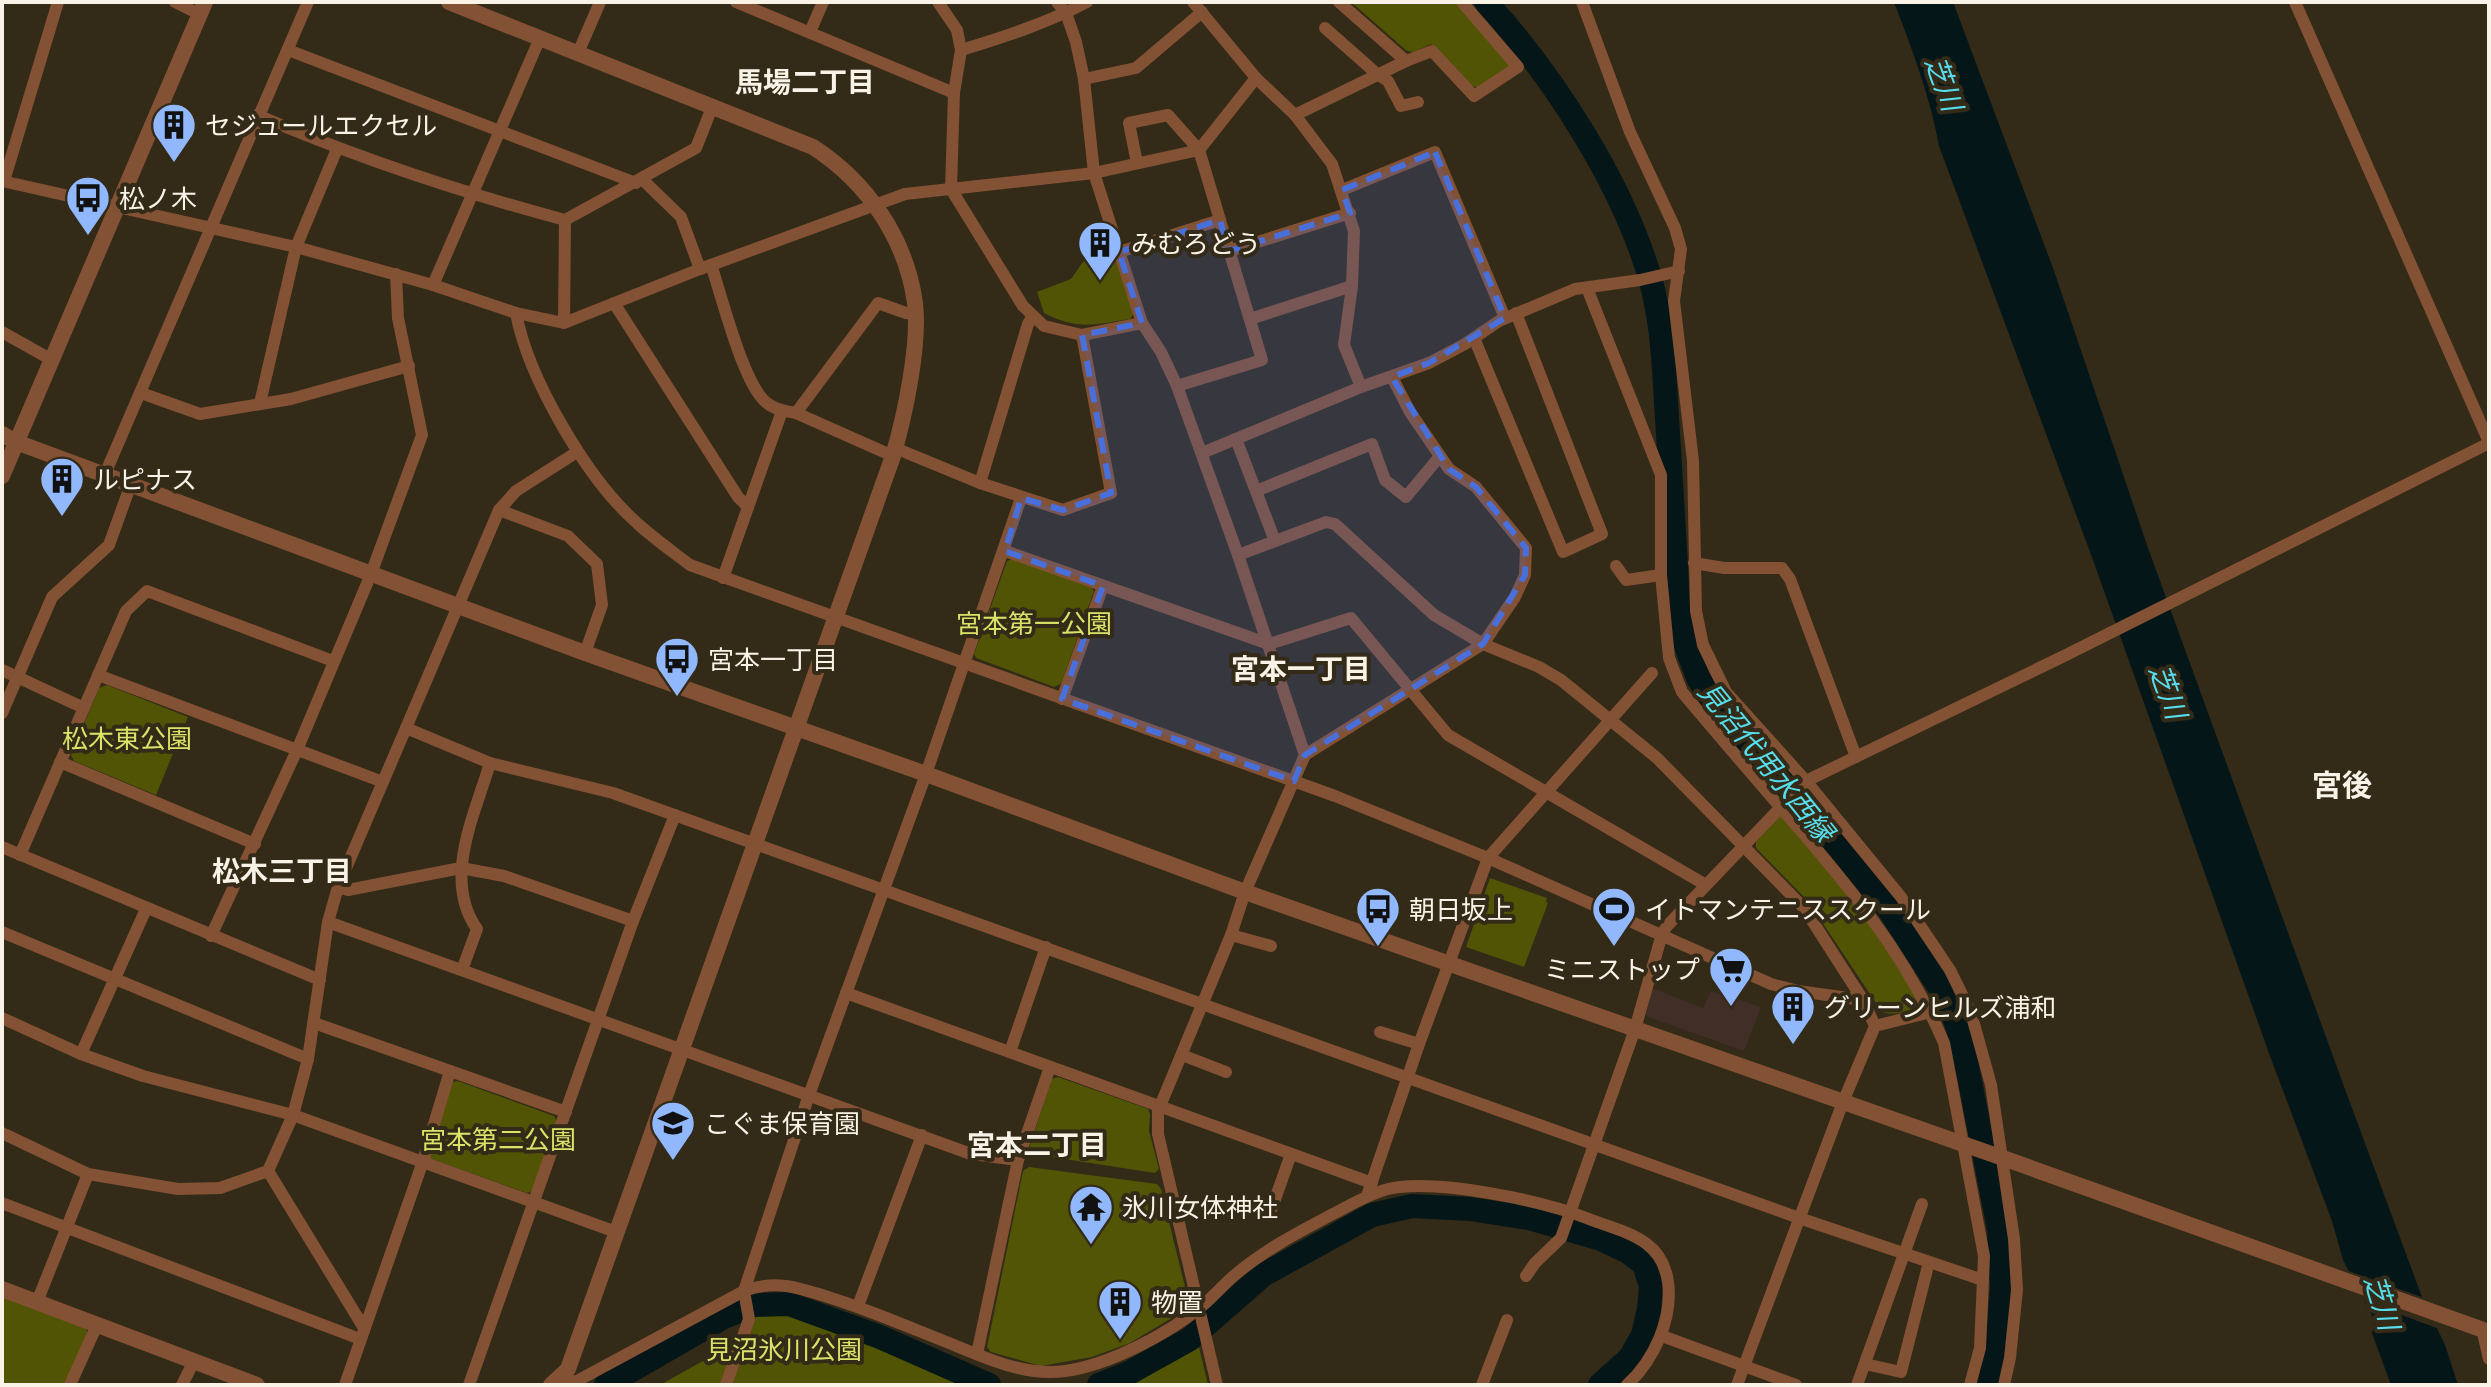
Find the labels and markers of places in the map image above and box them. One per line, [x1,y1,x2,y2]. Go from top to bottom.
building icon: セジュールエクセル [150,101,198,164]
place label: セジュールエクセル [205,107,437,143]
bus stop icon: 松ノ木 [64,174,112,237]
place label: 松ノ木 [119,180,197,216]
building icon: みむろどう [1076,219,1124,282]
place label: みむろどう [1131,225,1261,261]
building icon: ルピナス [38,455,86,518]
place label: ルピナス [93,461,197,497]
bus stop icon: 宮本一丁目 [653,635,701,698]
place label: 宮本一丁目 [708,641,838,677]
bus stop icon: 朝日坂上 [1354,885,1402,948]
sports icon: イトマンテニススクール [1590,885,1638,948]
place label: 朝日坂上 [1409,891,1513,927]
place label: イトマンテニススクール [1645,891,1931,927]
supermarket icon: ミニストップ [1707,945,1755,1008]
place label: ミニストップ [1544,951,1700,987]
building icon: グリーンヒルズ浦和 [1769,983,1817,1046]
place label: グリーンヒルズ浦和 [1824,989,2057,1025]
school or university icon: こぐま保育園 [649,1099,697,1162]
place label: こぐま保育園 [704,1105,860,1141]
temple icon: 氷川女体神社 [1067,1183,1115,1246]
place label: 氷川女体神社 [1122,1189,1278,1225]
building icon: 物置 [1096,1278,1144,1341]
place label: 物置 [1151,1284,1203,1320]

